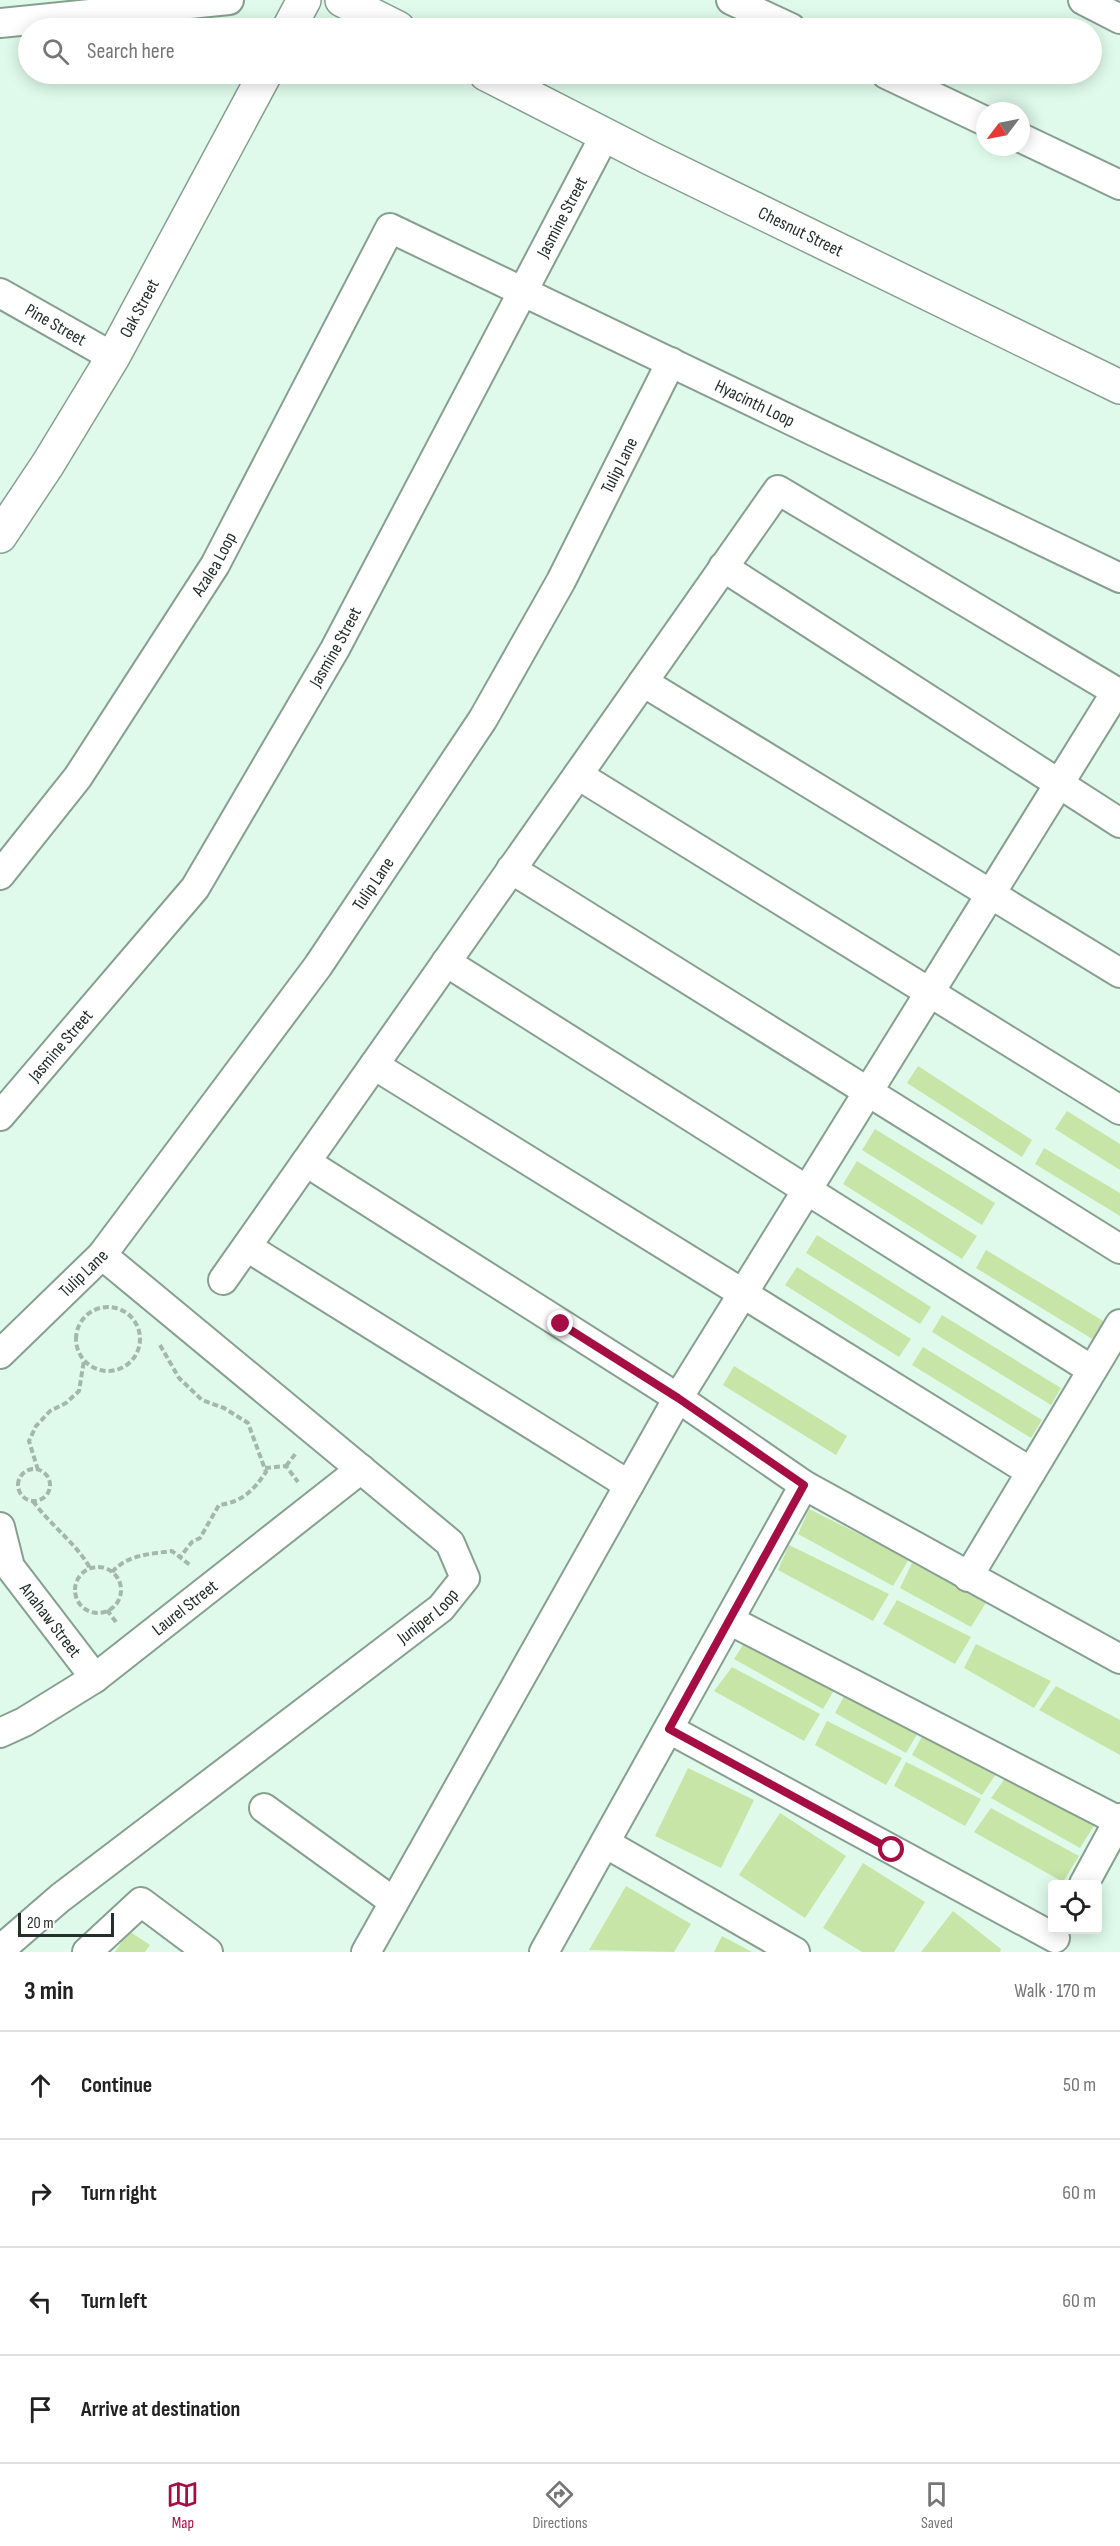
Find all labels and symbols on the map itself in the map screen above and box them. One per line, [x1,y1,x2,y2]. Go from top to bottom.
north arrow [976,102,1030,156]
street label: Jasmine Street [532,173,592,262]
street label: Chesnut Street [755,202,847,261]
street label: Oak Street [115,275,164,341]
street label: Pine Street [21,299,90,350]
street label: Hyacinth Loop [711,375,798,431]
street label: Tulip Lane [596,434,642,497]
street label: Azalea Loop [187,529,241,601]
street label: Jasmine Street [304,603,366,691]
street label: Tulip Lane [348,853,398,914]
street label: Jasmine Street [23,1005,97,1086]
street label: Tulip Lane [55,1246,113,1301]
route end [547,1310,573,1336]
street label: Laurel Street [148,1575,222,1640]
street label: Anahaw Street [15,1578,86,1662]
street label: Juniper Loop [392,1584,463,1649]
route start [878,1836,904,1862]
scale bar [18,1910,114,1938]

